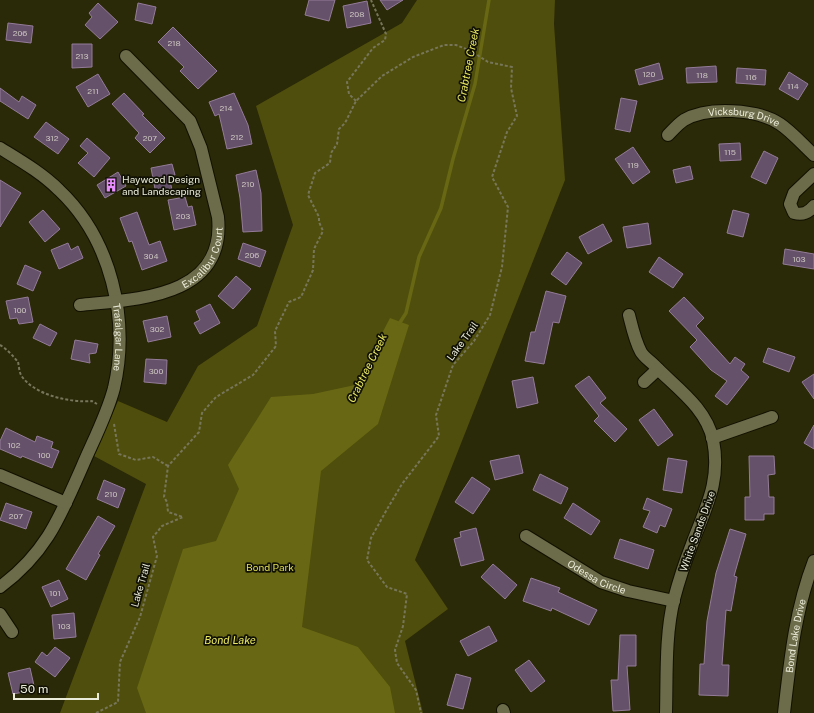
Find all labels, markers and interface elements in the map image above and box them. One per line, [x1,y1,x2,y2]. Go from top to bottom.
house number: 208 [350,9,364,19]
water label: Crabtree Creek [455,27,481,103]
house number: 206 [13,28,27,38]
house number: 218 [167,38,181,48]
house number: 213 [75,51,89,61]
house number: 120 [643,69,656,79]
house number: 118 [696,70,708,80]
house number: 116 [745,72,757,82]
house number: 114 [787,81,799,91]
house number: 211 [87,86,99,96]
house number: 214 [219,103,233,113]
street label: Vicksburg Drive [707,105,783,129]
house number: 212 [231,132,244,142]
house number: 312 [45,133,59,143]
house number: 207 [143,133,157,143]
house number: 115 [724,147,736,157]
house number: 119 [627,160,639,170]
place label: Haywood Design and Landscaping [122,173,201,197]
building icon: Haywood Design and Landscaping [103,177,119,193]
house number: 210 [242,179,255,189]
house number: 203 [176,211,190,221]
street label: Excalibur Court [180,227,225,290]
house number: 206 [245,250,259,260]
house number: 304 [144,251,158,261]
house number: 103 [792,254,806,264]
street label: Trafalgar Lane [111,302,126,372]
house number: 100 [14,305,27,315]
street label: Lake Trail [444,319,480,363]
house number: 302 [150,324,165,334]
water label: Crabtree Creek [345,331,389,404]
house number: 300 [149,366,163,376]
house number: 102 [8,440,21,450]
house number: 100 [38,450,51,460]
house number: 210 [105,489,118,499]
street label: White Sands Drive [677,489,717,573]
house number: 207 [9,511,23,521]
street label: Odessa Circle [565,557,628,596]
park label: Bond Park [246,561,294,573]
street label: Lake Trail [128,562,152,608]
house number: 101 [49,588,61,598]
street label: Bond Lake Drive [783,597,808,674]
house number: 103 [57,621,71,631]
water label: Bond Lake [204,634,256,646]
scale bar [14,675,98,701]
text: 50 m [20,682,48,696]

